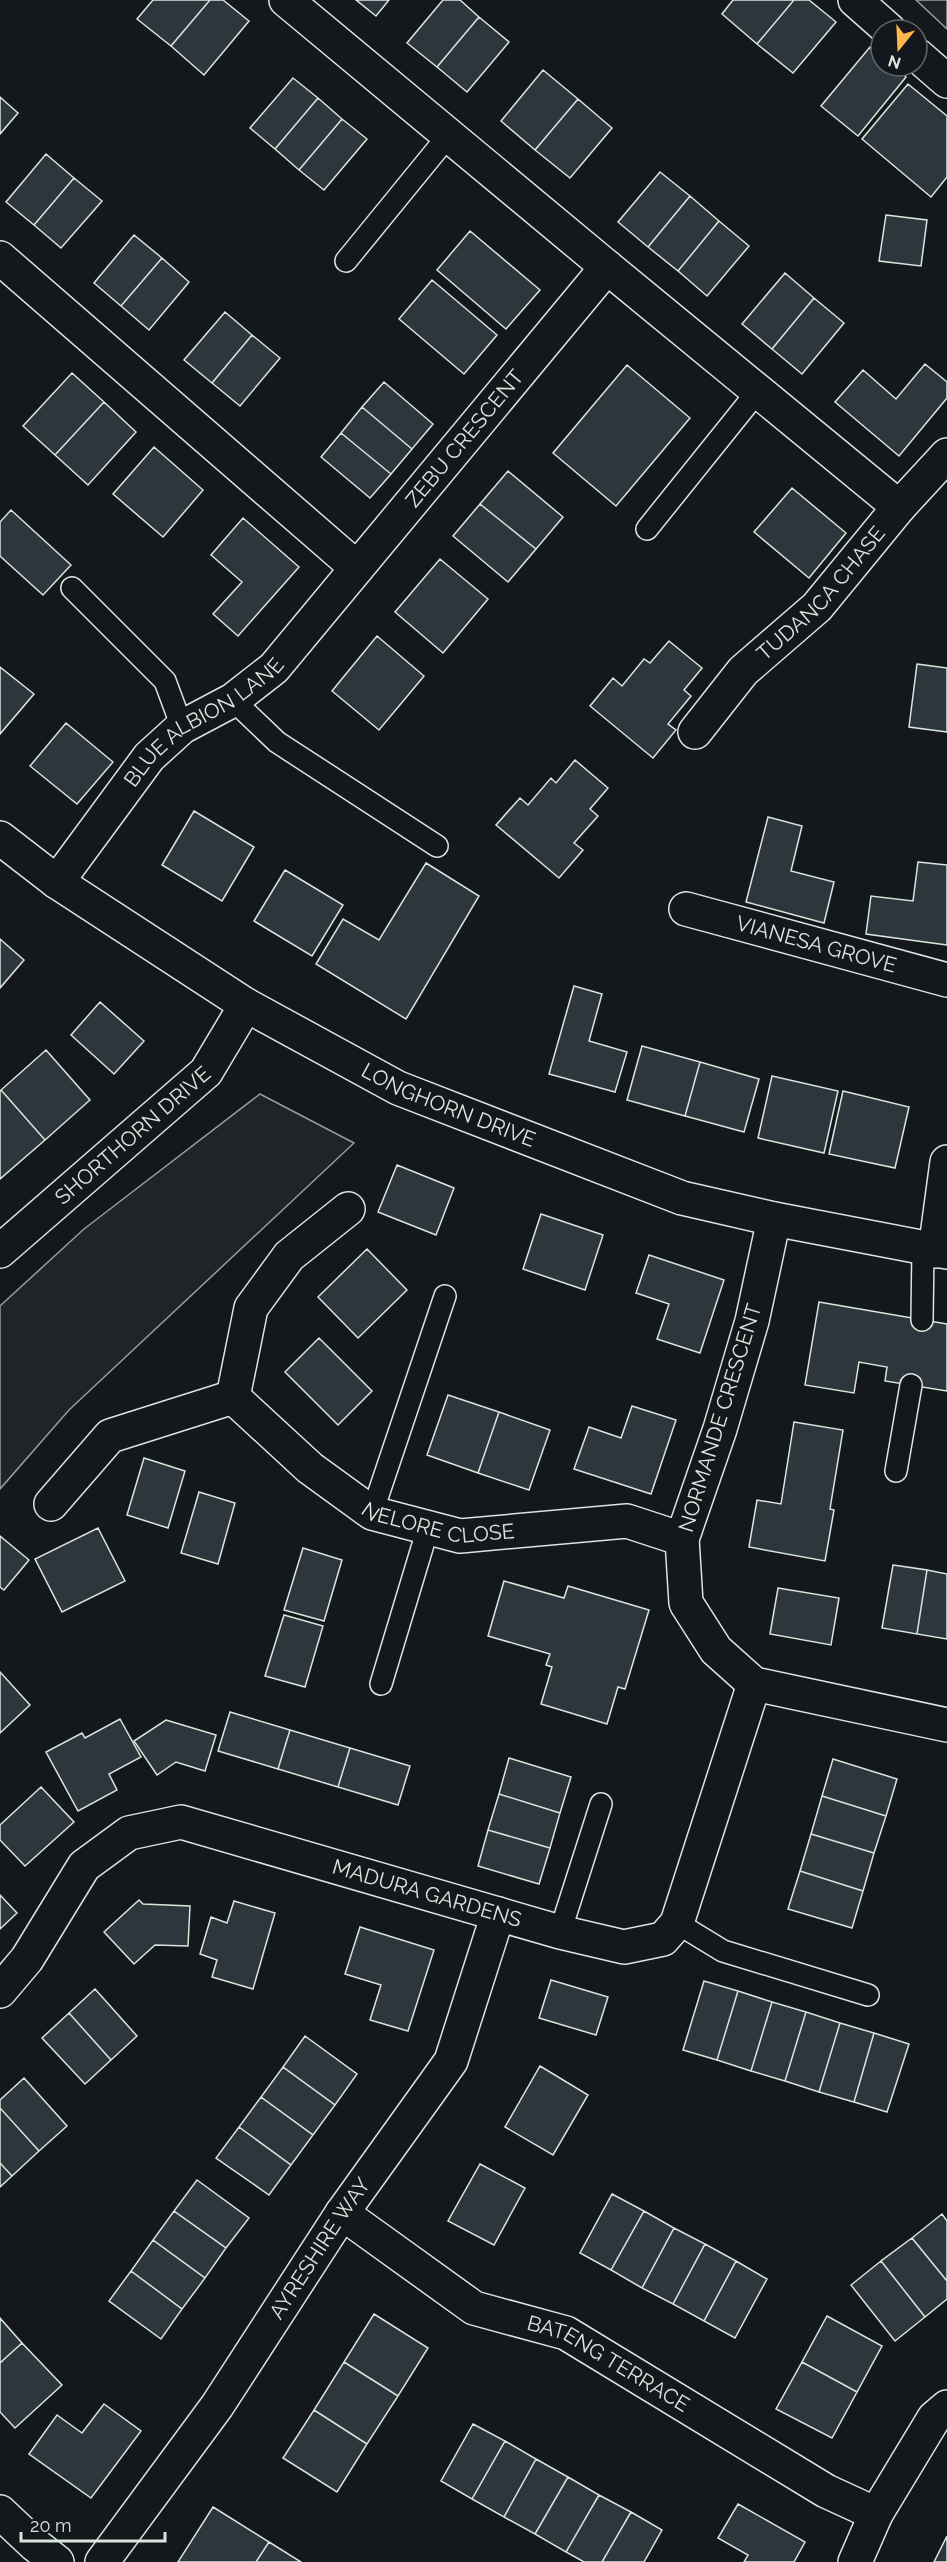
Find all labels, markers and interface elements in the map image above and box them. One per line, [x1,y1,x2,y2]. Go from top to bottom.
north arrow [869,18,929,78]
text: N [886,51,903,73]
street label: ZEBU CRESCENT [400,364,529,512]
street label: TUDANCA CHASE [751,521,890,665]
street label: BLUE ALBION LANE [118,653,289,791]
street label: VIANESA GROVE [733,910,899,978]
street label: LONGHORN DRIVE [357,1058,539,1152]
street label: SHORTHORN DRIVE [50,1061,215,1210]
street label: NORMANDE CRESCENT [673,1300,766,1535]
street label: NELORE CLOSE [357,1496,515,1548]
street label: MADURA GARDENS [330,1854,525,1932]
street label: AYRESHIRE WAY [264,2172,375,2323]
street label: BATENG TERRACE [524,2310,694,2417]
scale bar [21,2505,165,2543]
text: 20 m [30,2515,72,2536]

